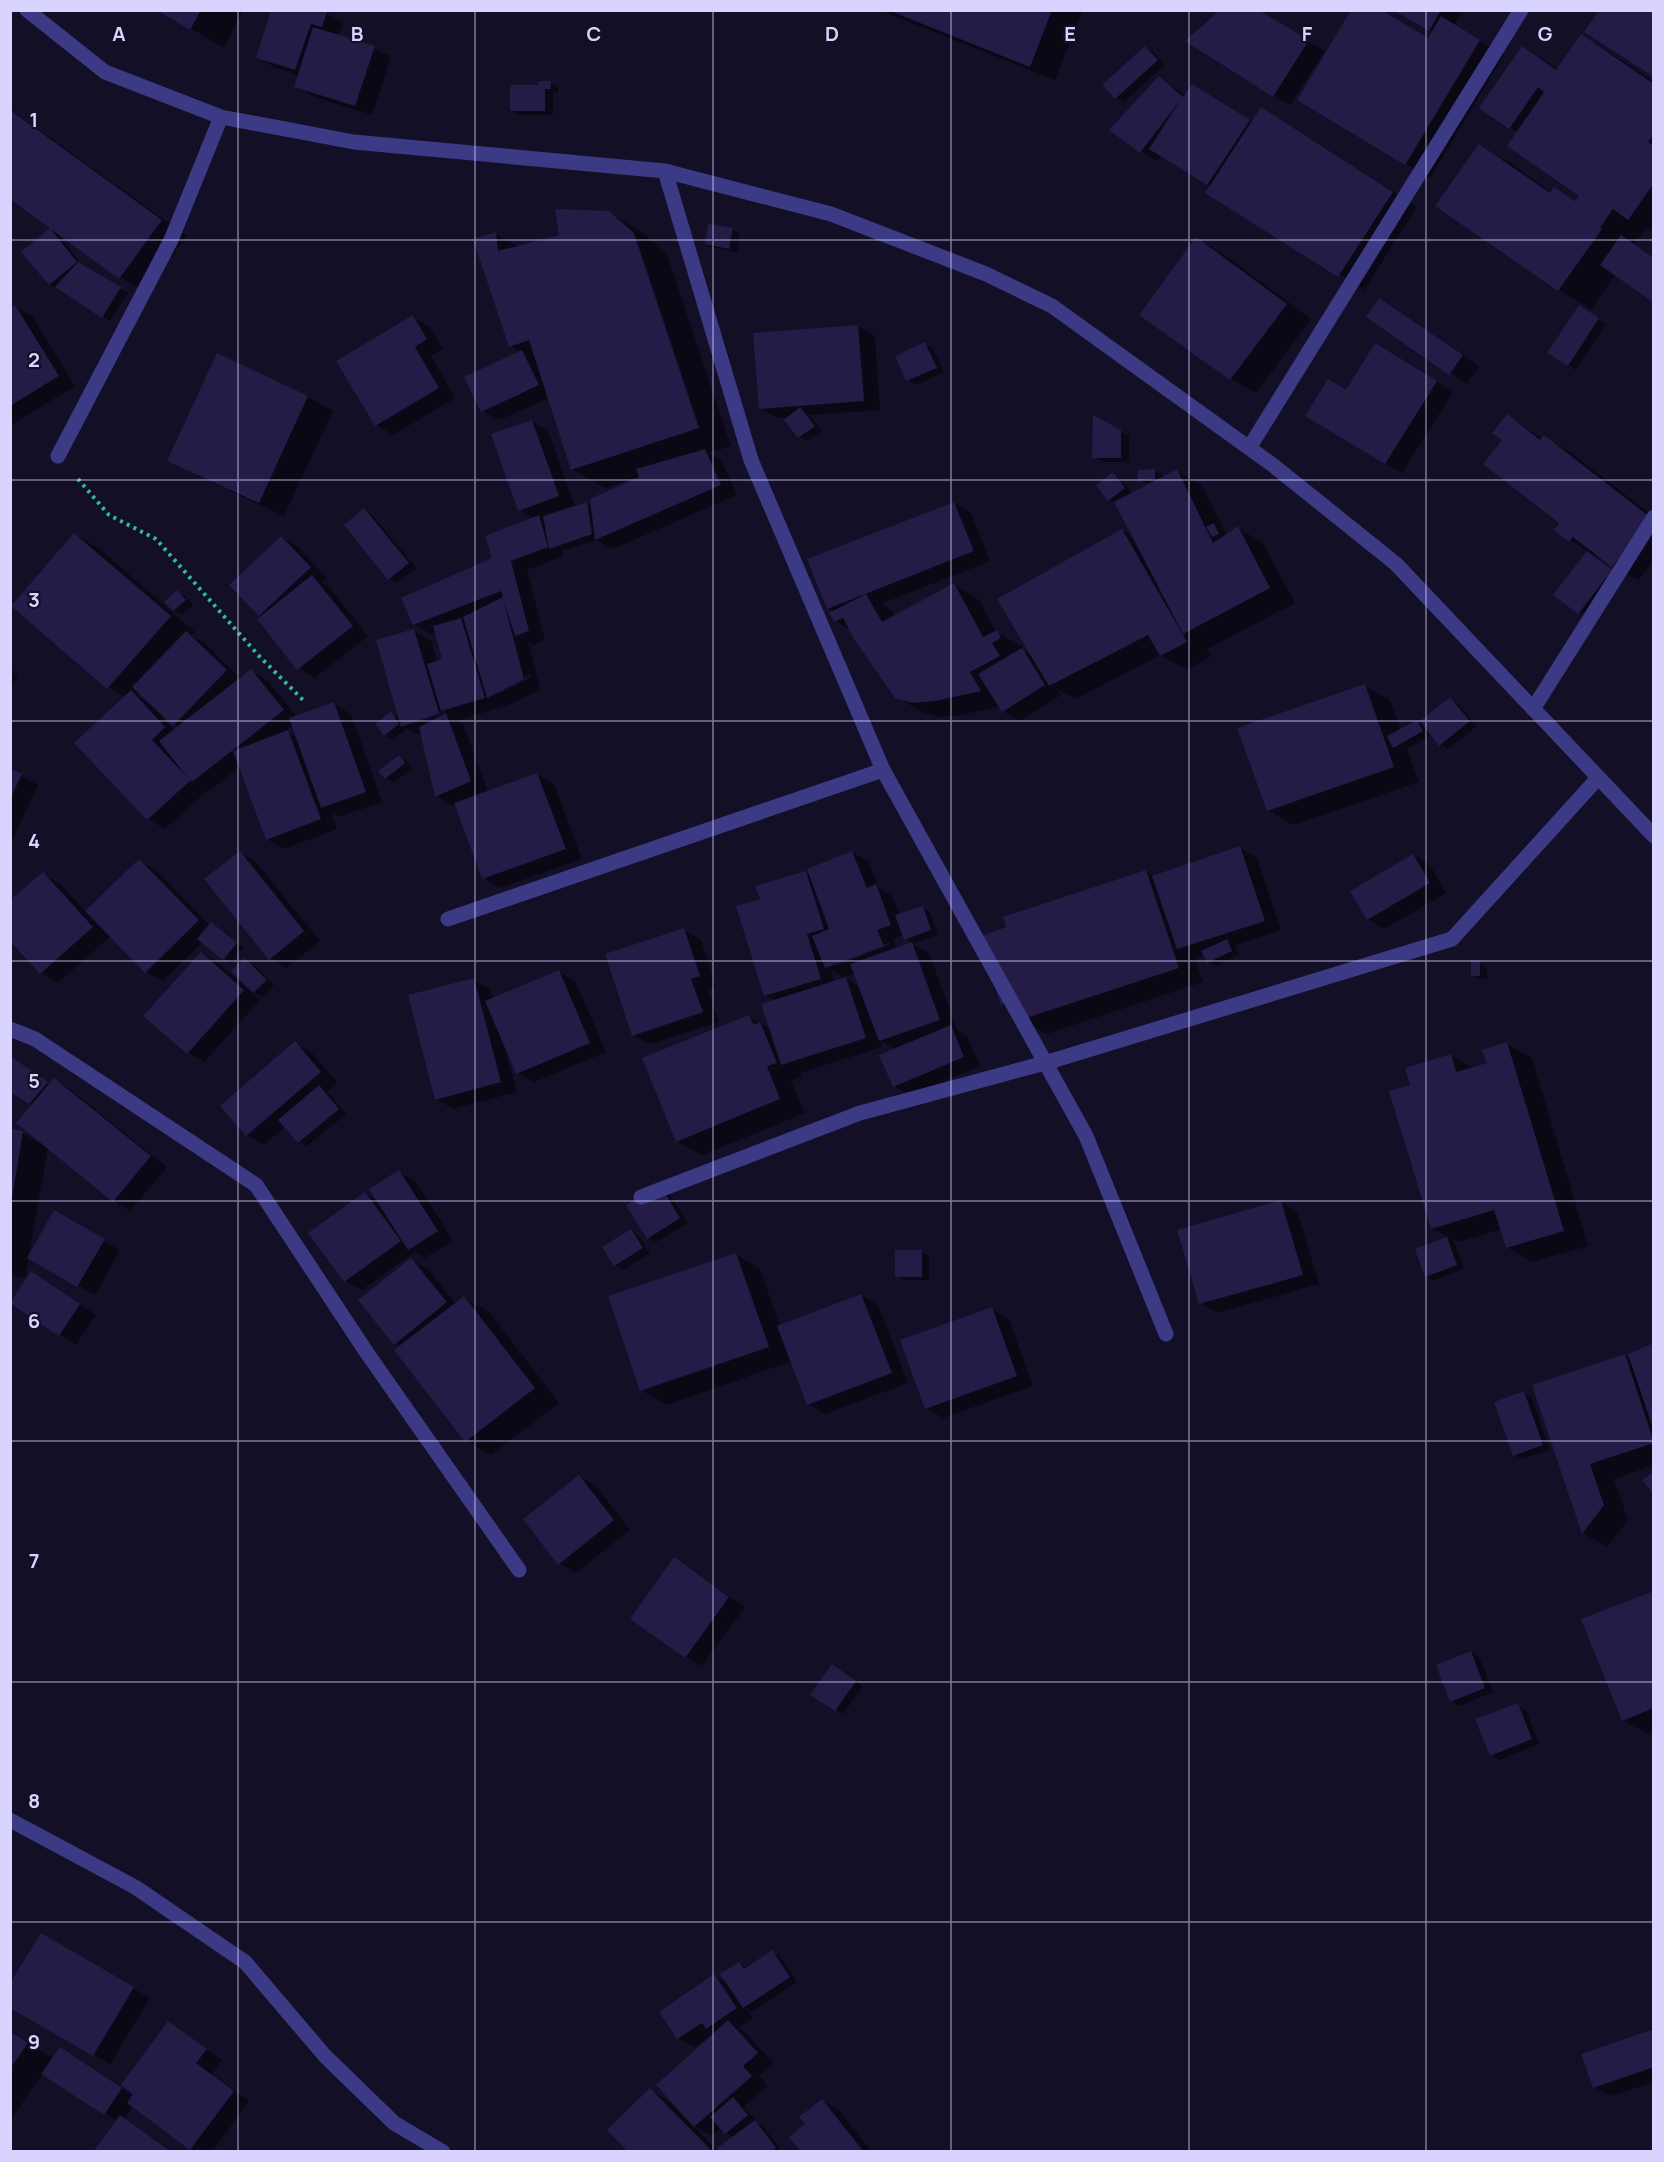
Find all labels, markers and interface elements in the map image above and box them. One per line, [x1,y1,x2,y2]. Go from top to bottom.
text: A [112,20,126,47]
text: B [351,20,364,47]
text: C [587,20,601,47]
text: D [825,20,839,47]
text: E [1064,20,1076,47]
text: F [1302,20,1313,47]
text: G [1538,20,1553,47]
text: 1 [30,106,38,133]
text: 2 [28,346,40,373]
text: 3 [28,586,40,613]
text: 4 [28,827,40,854]
text: 5 [28,1067,40,1094]
text: 6 [28,1307,40,1334]
text: 7 [29,1547,39,1574]
text: 8 [28,1787,40,1814]
text: 9 [28,2028,40,2055]

